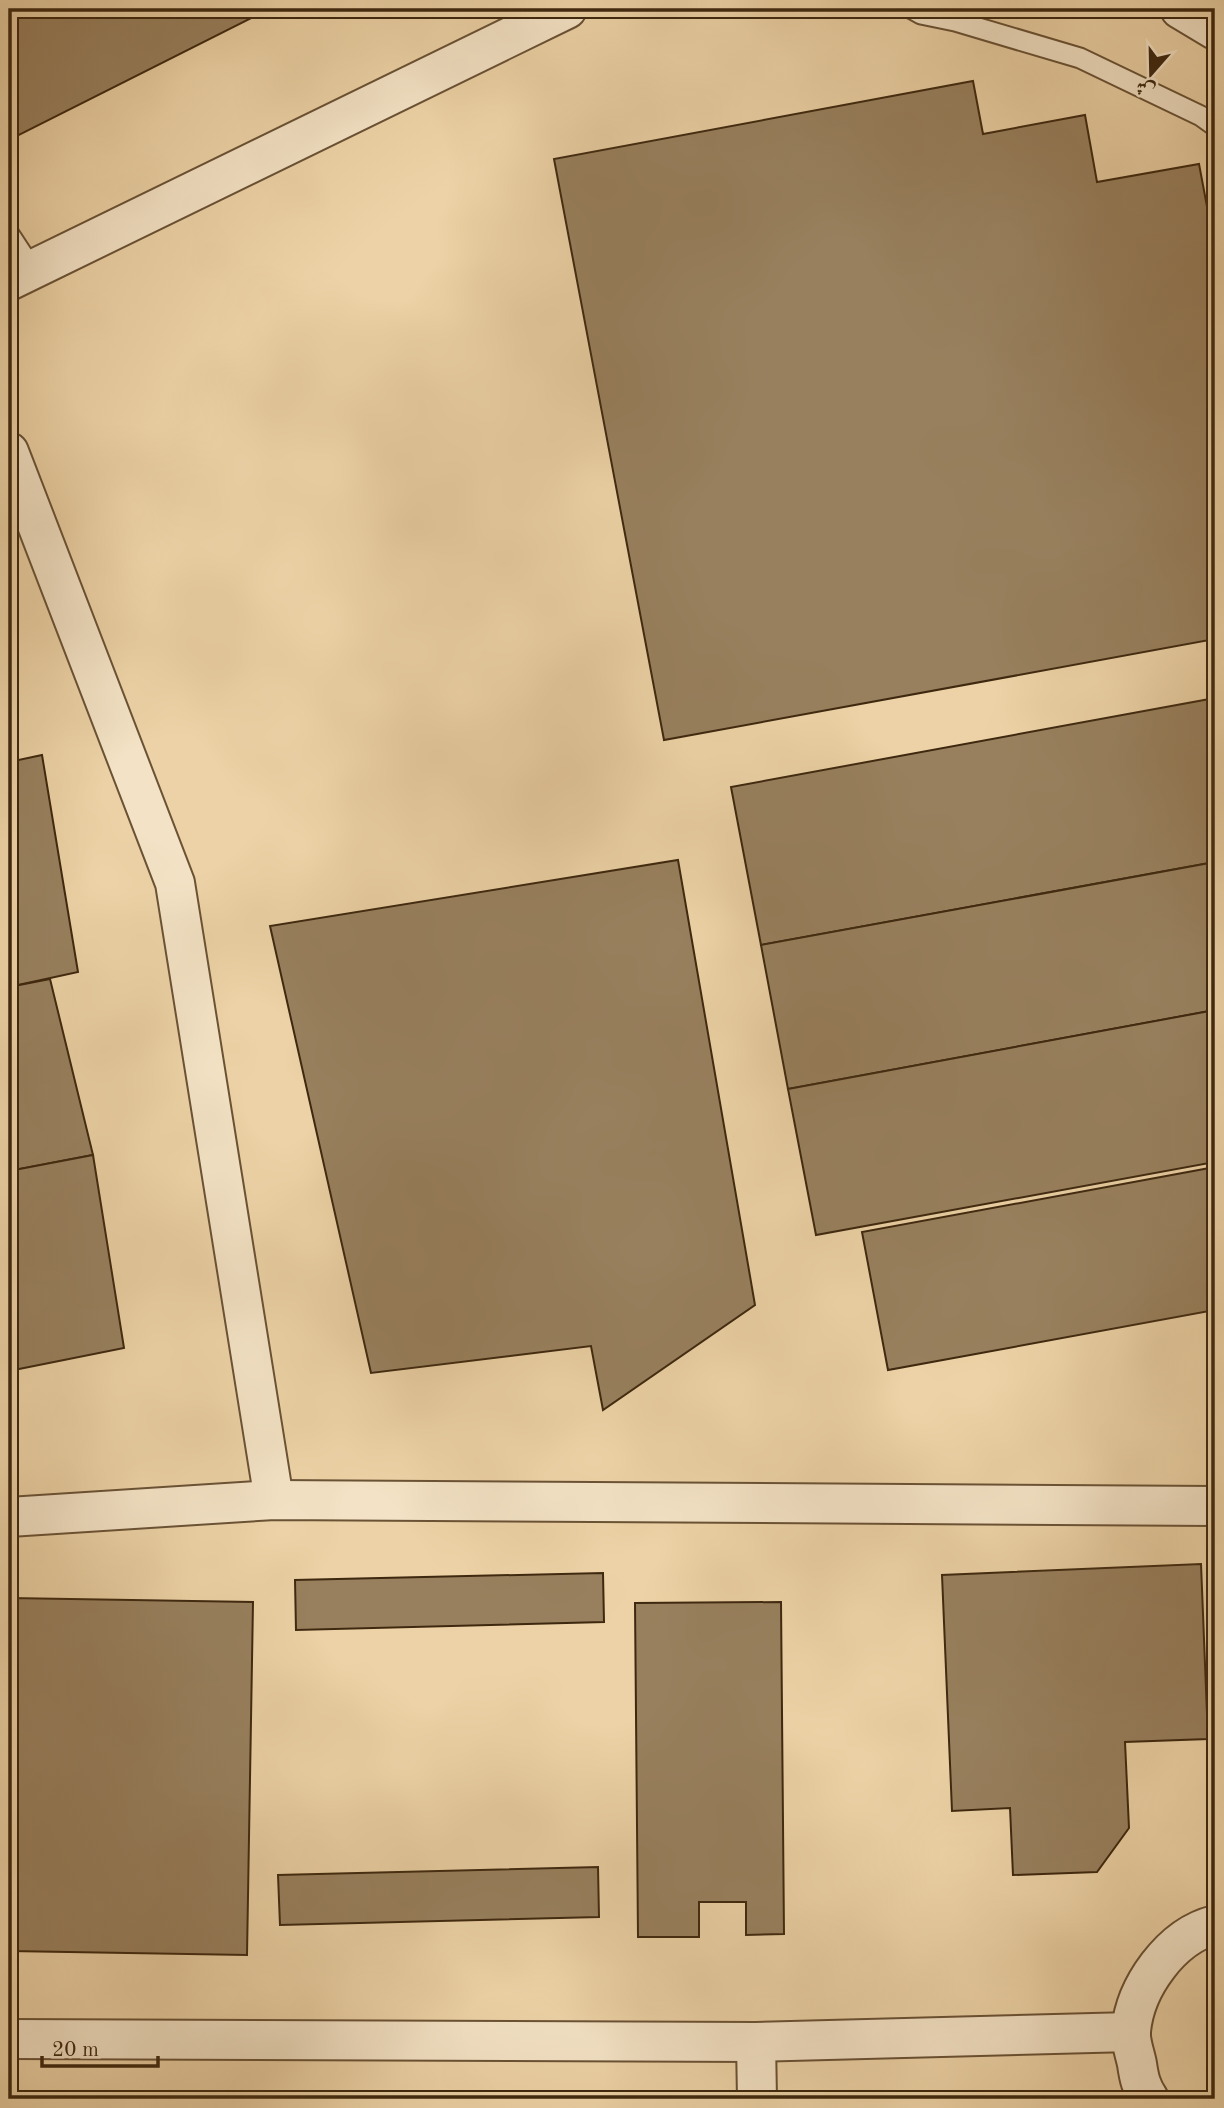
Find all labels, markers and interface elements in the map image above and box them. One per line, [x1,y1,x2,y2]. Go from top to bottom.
north arrow [1116,38,1186,108]
text: ش [1134,75,1158,100]
scale bar [42,2024,158,2068]
text: 20 m [52,2040,99,2061]

